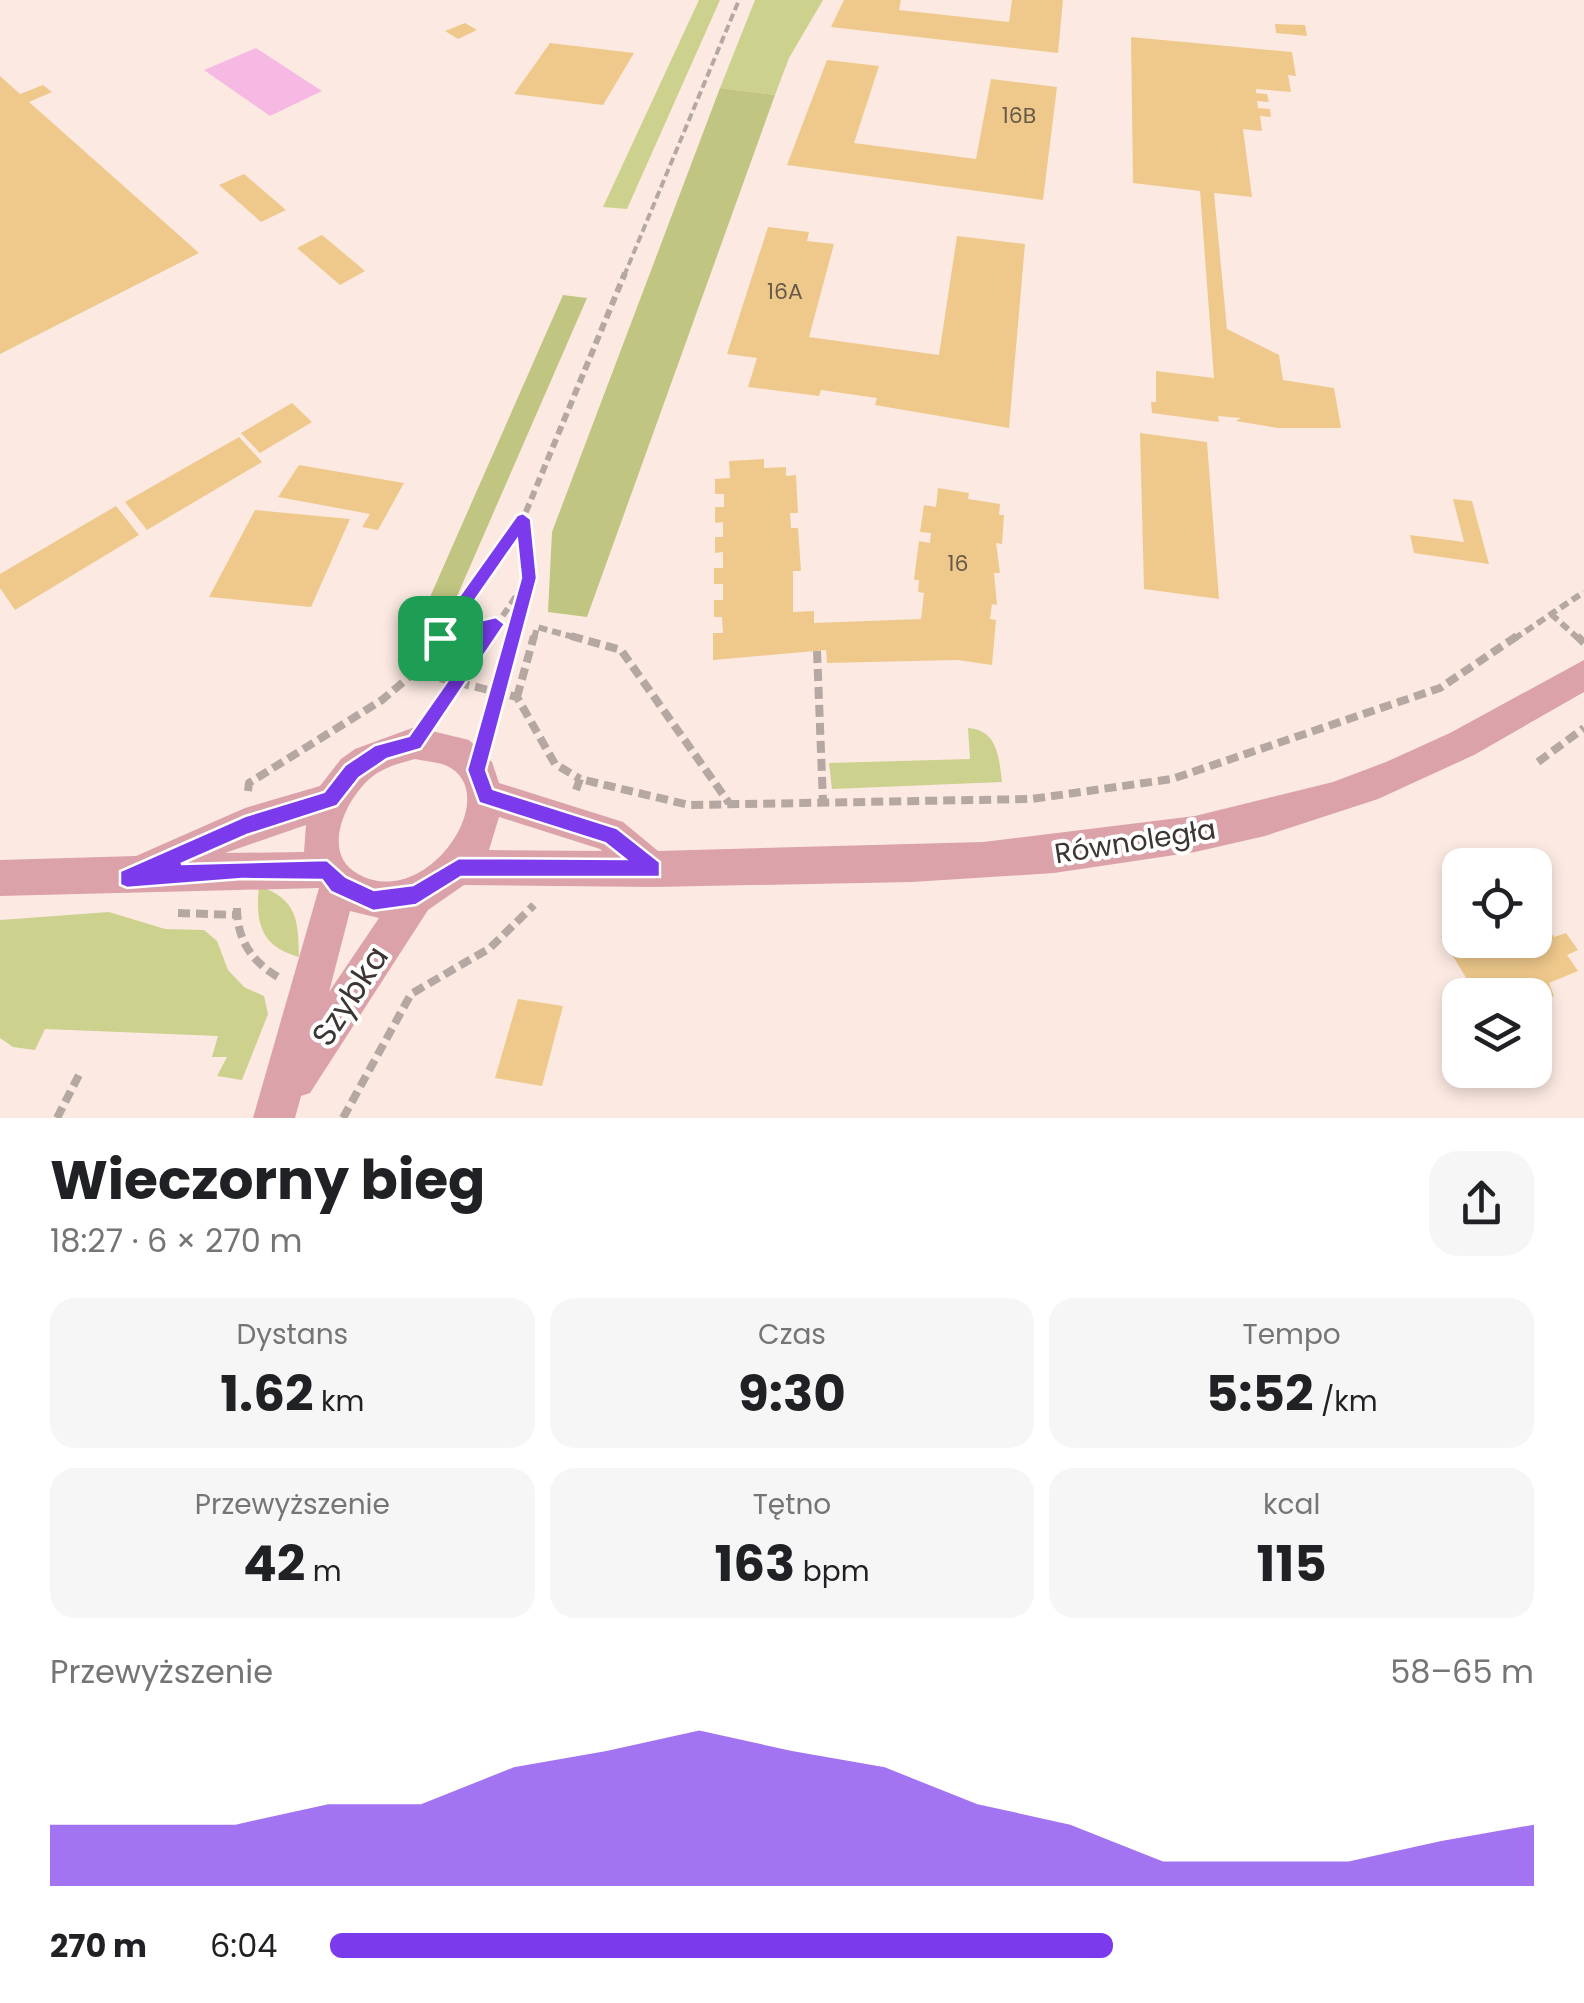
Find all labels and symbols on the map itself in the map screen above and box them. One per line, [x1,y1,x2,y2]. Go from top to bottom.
house number: 16B [1002,100,1036,131]
house number: 16A [767,276,803,307]
house number: 16 [947,548,969,579]
pin [398,596,483,681]
street label: Równoległa [1052,809,1219,873]
street label: Szybka [300,937,399,1055]

